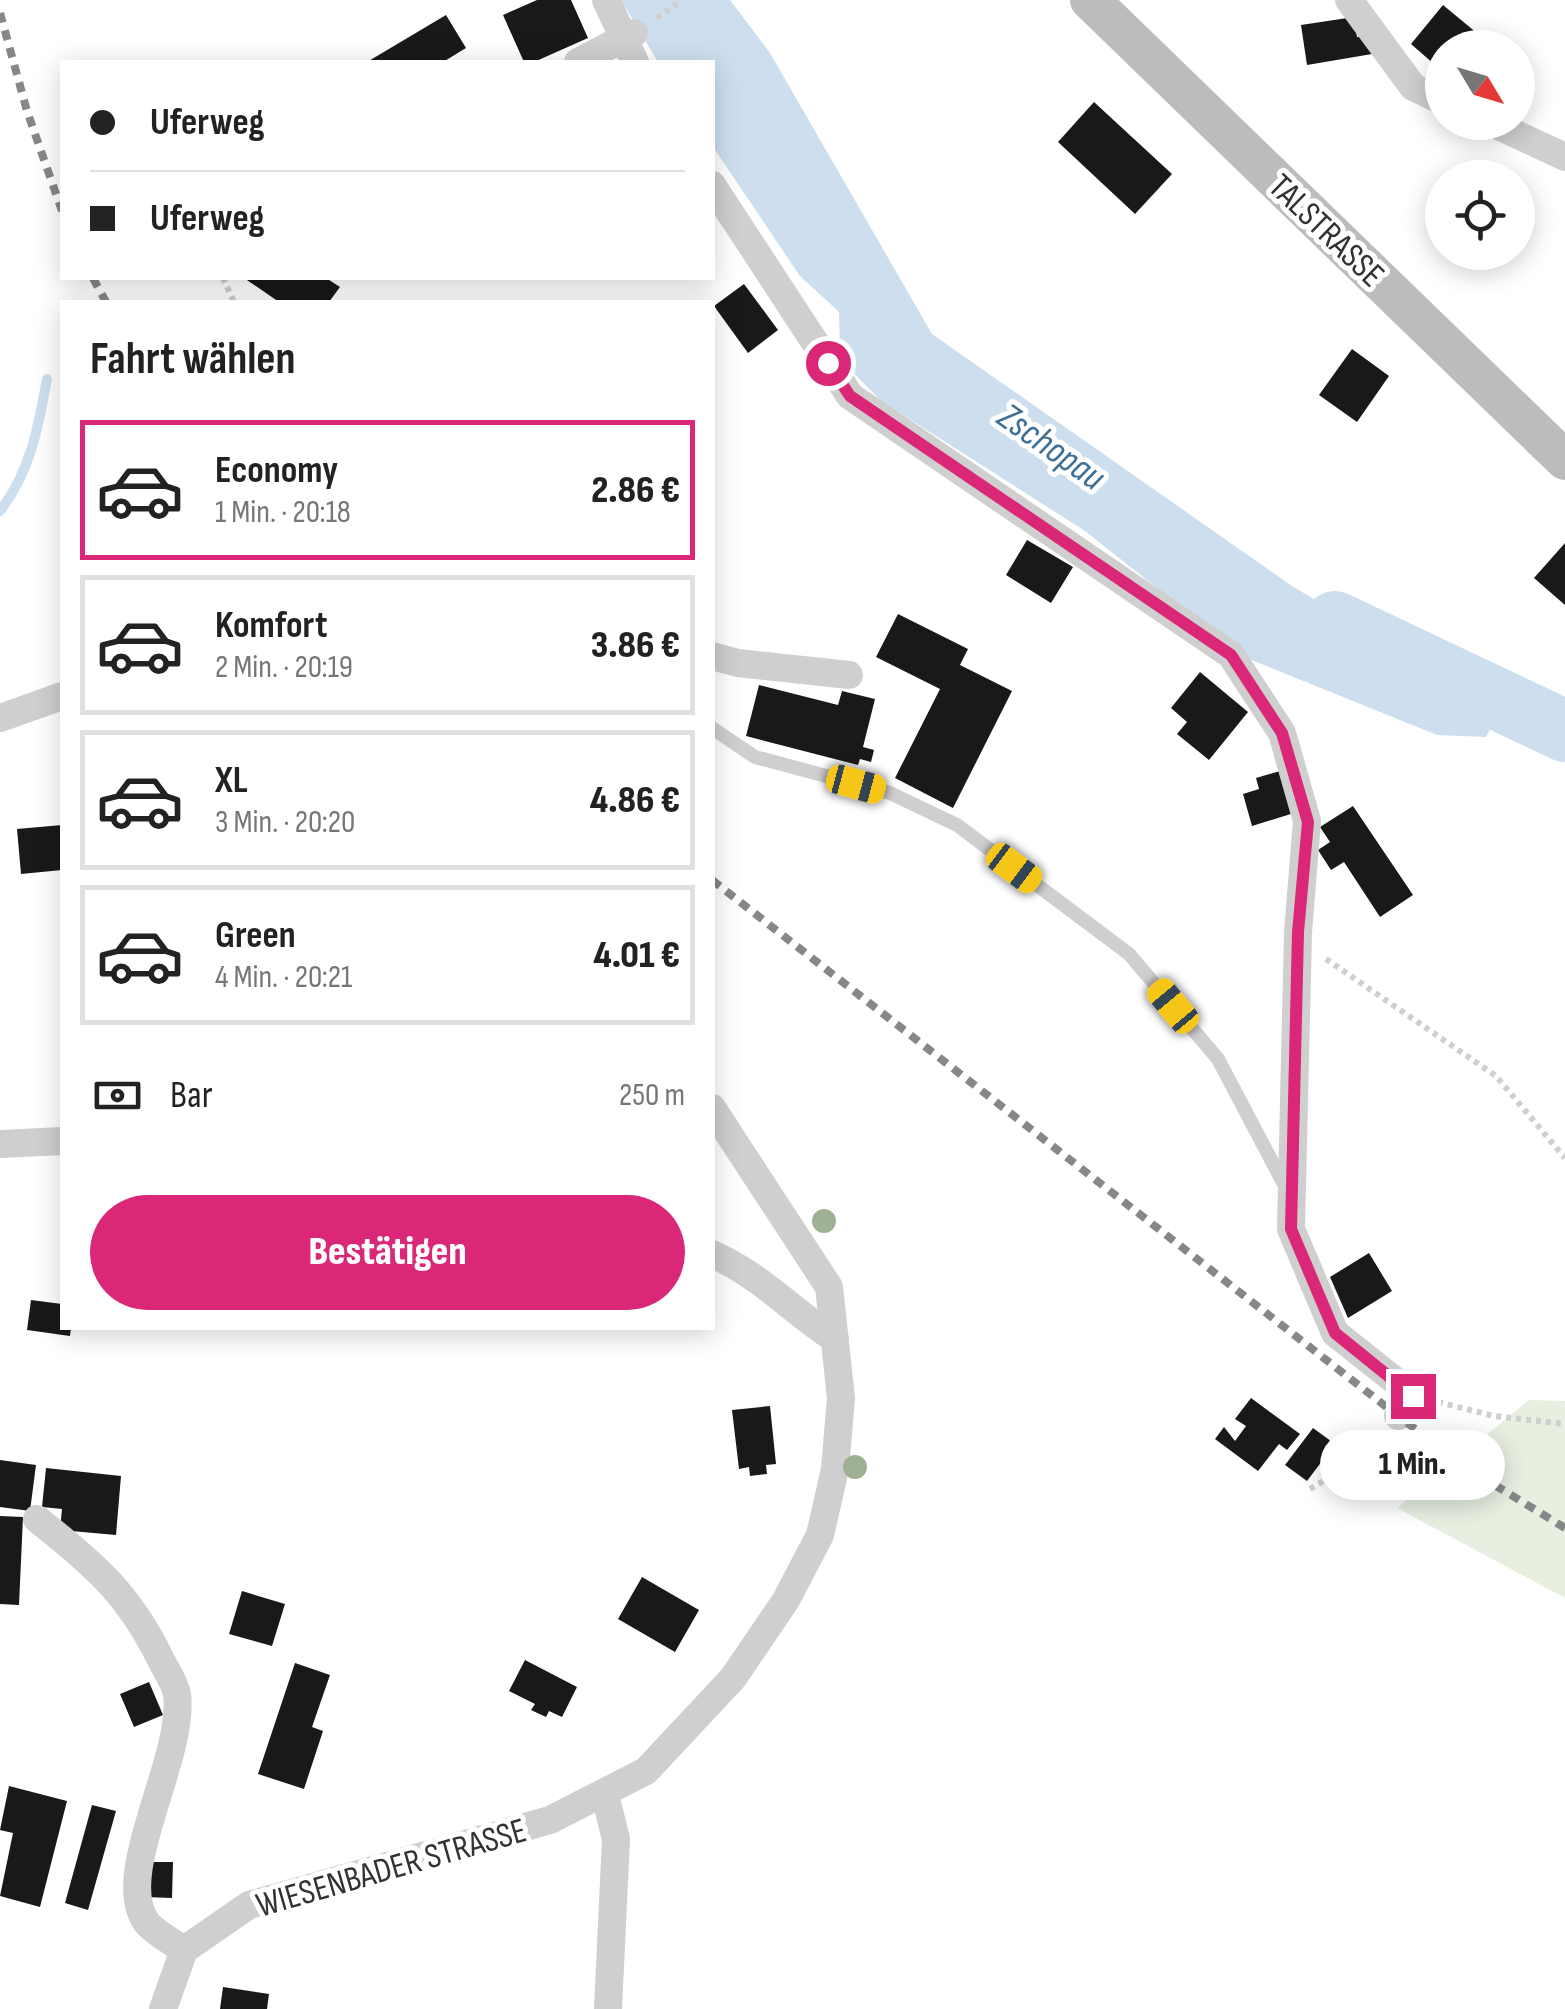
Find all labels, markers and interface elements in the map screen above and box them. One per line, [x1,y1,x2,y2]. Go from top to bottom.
north arrow [1425,30,1535,140]
map controls [1425,30,1535,270]
text: Uferweg [150,100,265,145]
button: locate [1425,160,1535,270]
street label: TALSTRASSE [1259,166,1393,297]
text: Uferweg [150,196,265,241]
text: Fahrt wählen [90,332,296,387]
route start [806,341,851,386]
water label: Zschopau [988,394,1114,501]
icon: car [95,445,185,535]
text: Economy [215,448,338,493]
text: 2.86 € [591,468,680,513]
text: 1 Min. · 20:18 [215,493,351,532]
icon: car [95,600,185,690]
text: Komfort [215,603,327,648]
text: 3.86 € [591,623,680,668]
text: 2 Min. · 20:19 [215,648,353,687]
icon: car [95,755,185,845]
text: XL [215,758,248,803]
car [823,762,889,806]
text: 4.86 € [590,778,680,823]
text: 3 Min. · 20:20 [215,803,355,842]
car [981,838,1047,898]
icon: car [95,910,185,1000]
text: Green [215,913,296,958]
text: 4.01 € [593,933,680,978]
text: 4 Min. · 20:21 [215,958,352,997]
car [1142,973,1204,1039]
icon: cash [90,1068,145,1123]
text: Bar [170,1073,213,1118]
text: 250 m [619,1076,685,1115]
button: Bestätigen [90,1195,685,1310]
route end [1391,1374,1436,1419]
callout: 1 Min. [1320,1431,1506,1501]
text: 1 Min. [1379,1445,1446,1484]
street label: WIESENBADER STRASSE [251,1809,531,1928]

